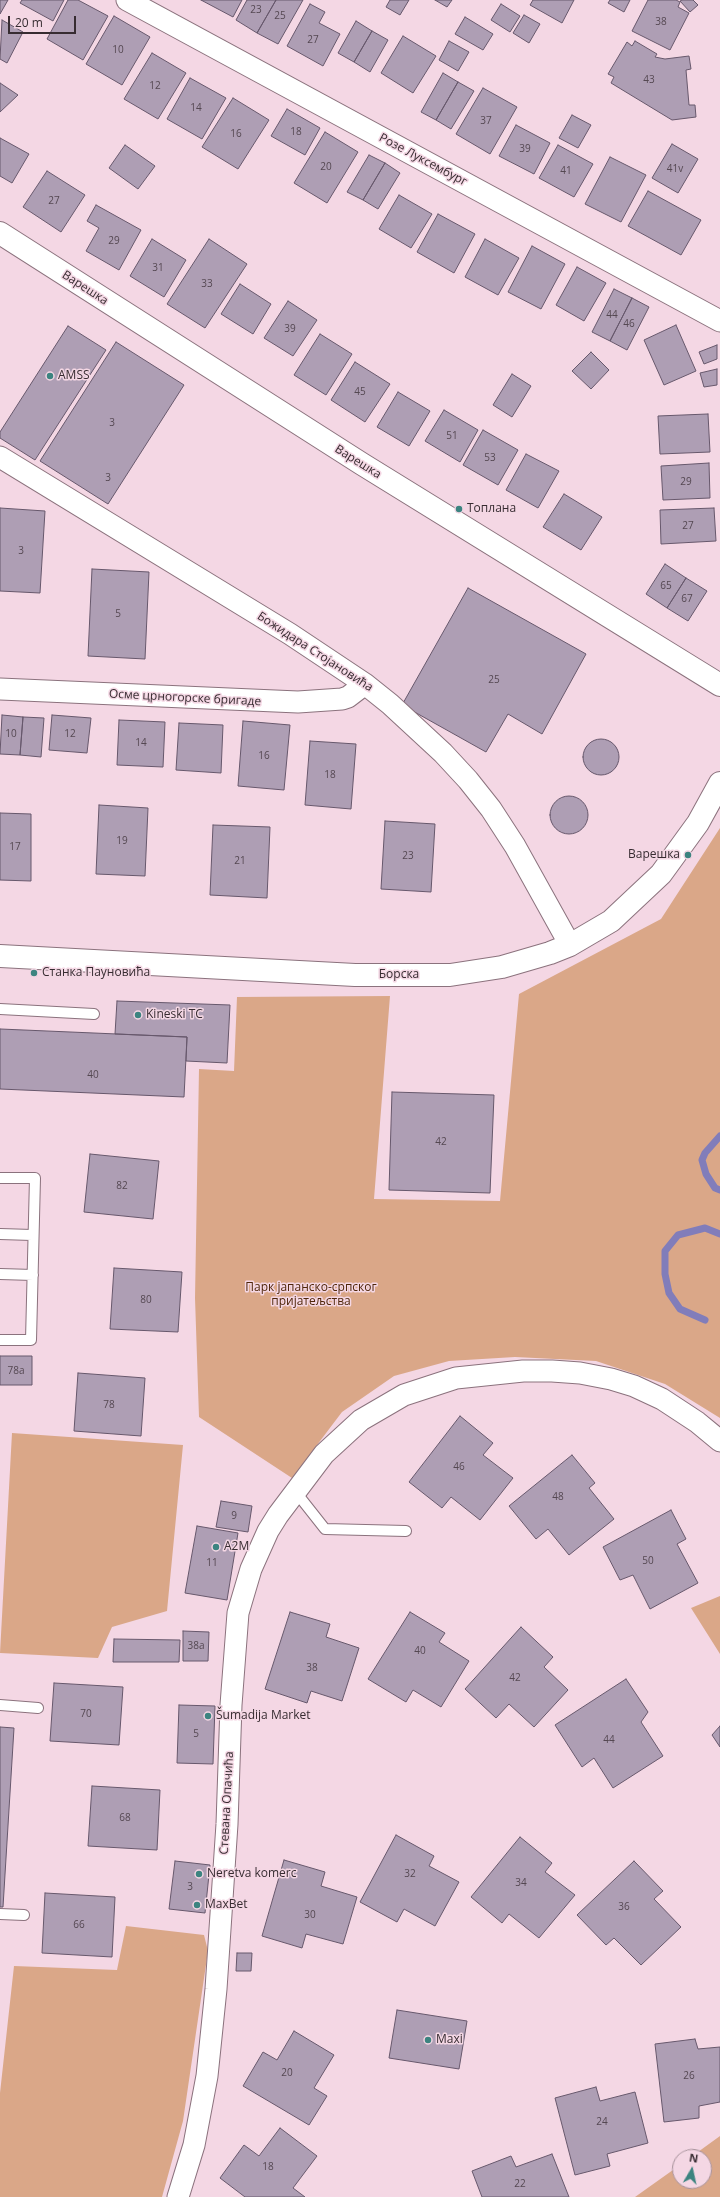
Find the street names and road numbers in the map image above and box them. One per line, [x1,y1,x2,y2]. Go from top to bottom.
street label: Розе Луксембург [376,131,470,189]
street label: Варешка [59,268,111,308]
street label: Варешка [332,442,384,482]
street label: Божидара Стојановића [254,609,376,695]
street label: Осме црногорске бригаде [108,687,262,709]
street label: Борска [379,968,419,982]
street label: Стевана Опачића [217,1751,237,1855]

